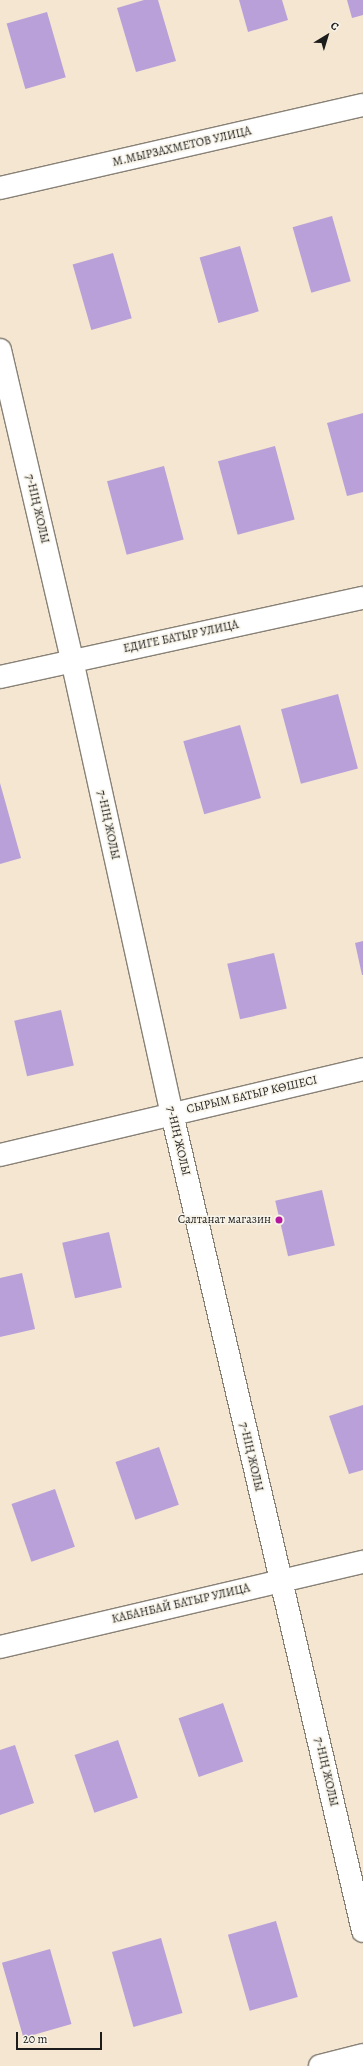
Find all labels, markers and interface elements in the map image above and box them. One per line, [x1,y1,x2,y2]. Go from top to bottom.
north arrow [307,16,347,56]
text: С [327,18,342,34]
street label: М.МЫРЗАХМЕТОВ УЛИЦА [111,124,253,170]
street label: 7-НІҢ ЖОЛЫ [22,473,52,545]
street label: ЕДИГЕ БАТЫР УЛИЦА [122,618,240,656]
street label: 7-НІҢ ЖОЛЫ [94,789,122,861]
street label: СЫРЫМ БАТЫР КӨШЕСІ [185,1073,319,1117]
street label: 7-НІҢ ЖОЛЫ [163,1105,193,1177]
place label: Салтанат магазин [178,1213,271,1227]
marker: Салтанат магазин [274,1215,284,1225]
street label: 7-НІҢ ЖОЛЫ [236,1421,266,1493]
street label: КАБАНБАЙ БАТЫР УЛИЦА [110,1581,252,1627]
street label: 7-НІҢ ЖОЛЫ [311,1736,341,1808]
scale bar [18,2024,104,2050]
text: 20 m [23,2031,47,2047]

